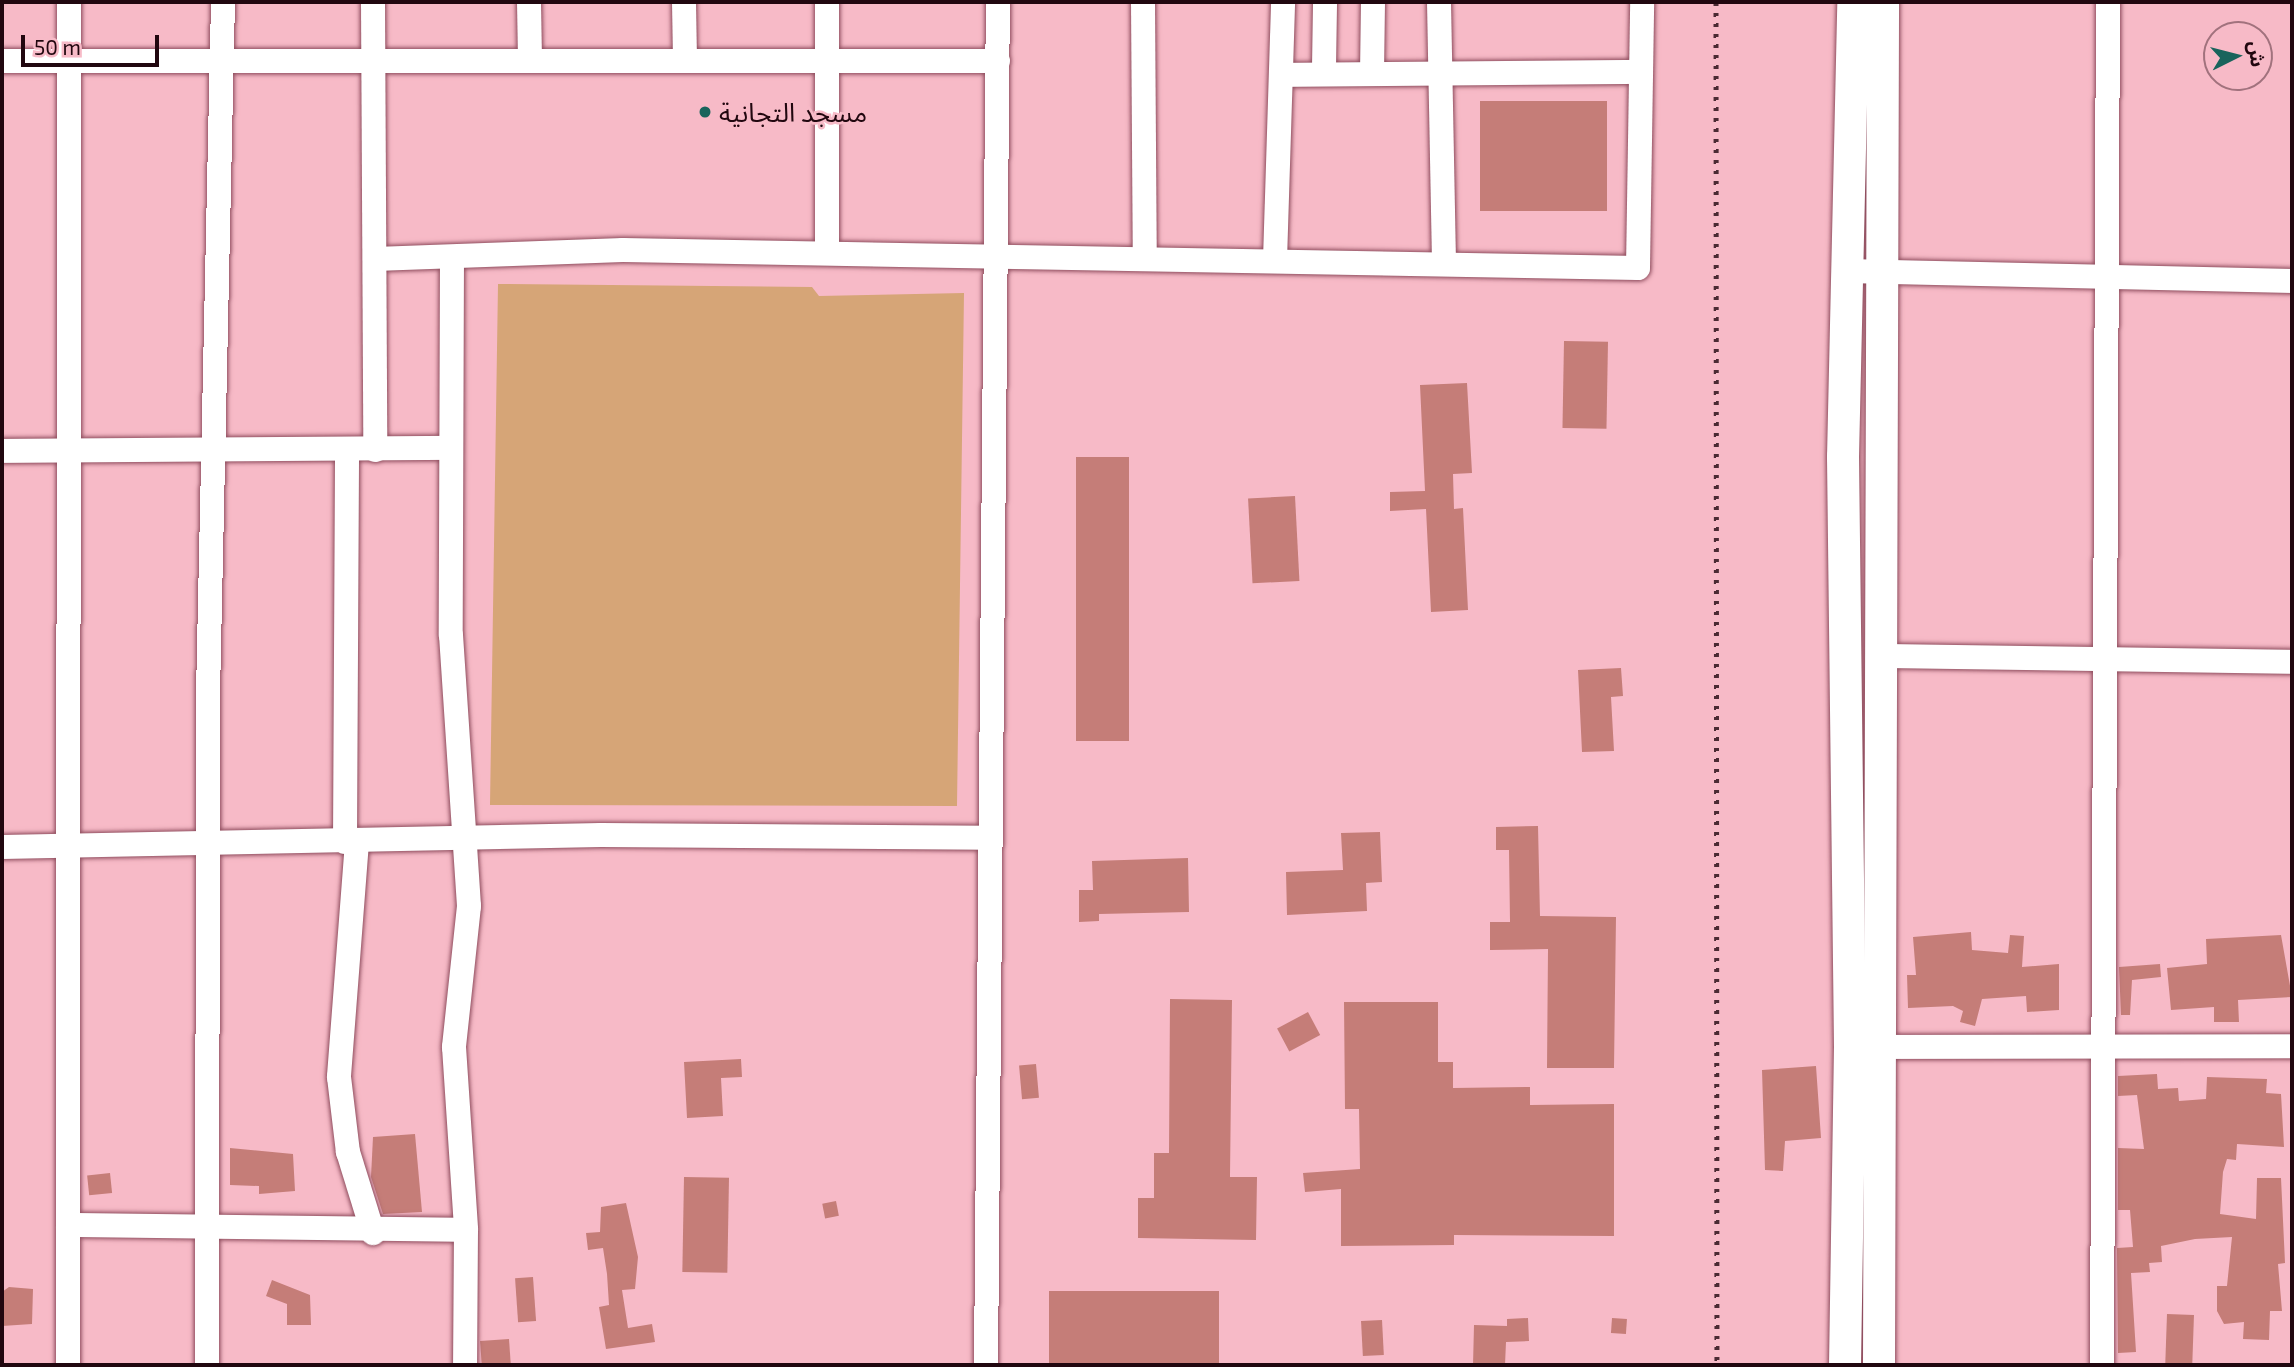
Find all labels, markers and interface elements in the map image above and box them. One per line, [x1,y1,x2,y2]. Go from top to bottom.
scale bar [24,21,163,65]
north arrow [2203,21,2273,91]
text: 50 m [34,34,81,59]
text: ش [2245,40,2270,68]
place label: مسجد التجانية [719,96,867,128]
marker: مسجد التجانية [697,104,713,120]

